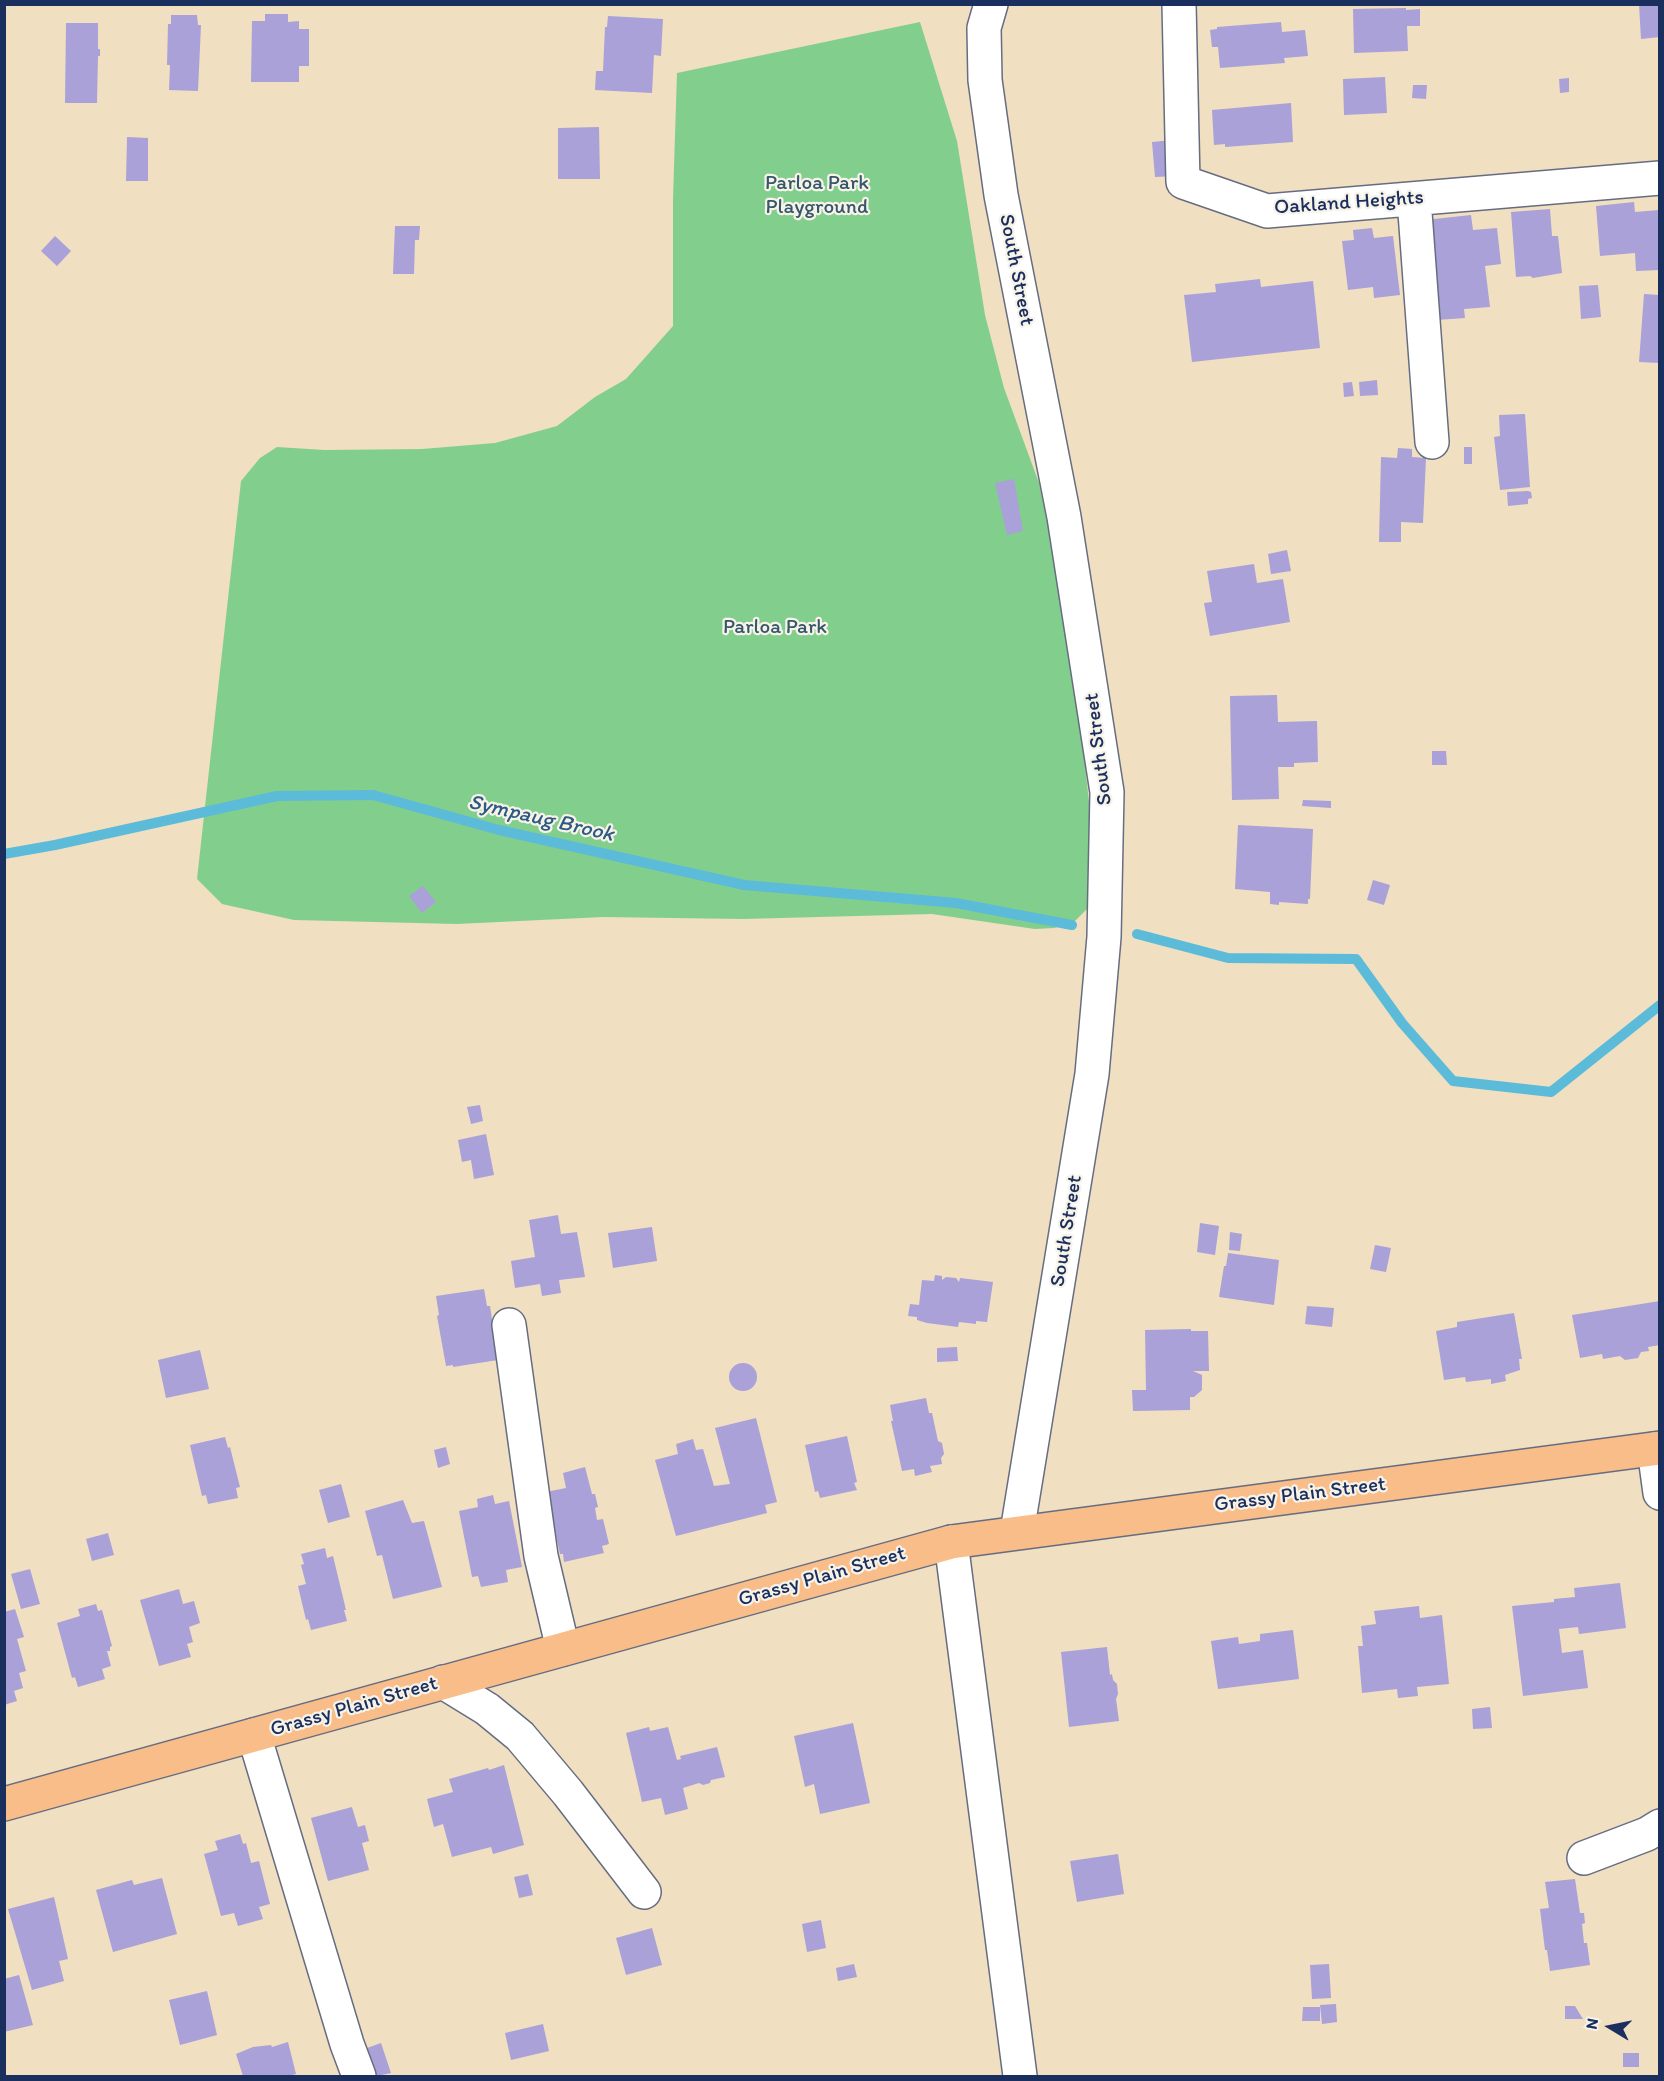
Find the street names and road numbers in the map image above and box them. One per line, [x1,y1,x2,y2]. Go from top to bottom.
street label: Oakland Heights [1273,185,1425,221]
street label: South Street [993,212,1039,328]
street label: South Street [1080,691,1118,807]
street label: South Street [1046,1173,1088,1289]
street label: Grassy Plain Street [1213,1472,1387,1518]
street label: Grassy Plain Street [735,1541,909,1613]
street label: Grassy Plain Street [267,1671,441,1743]

